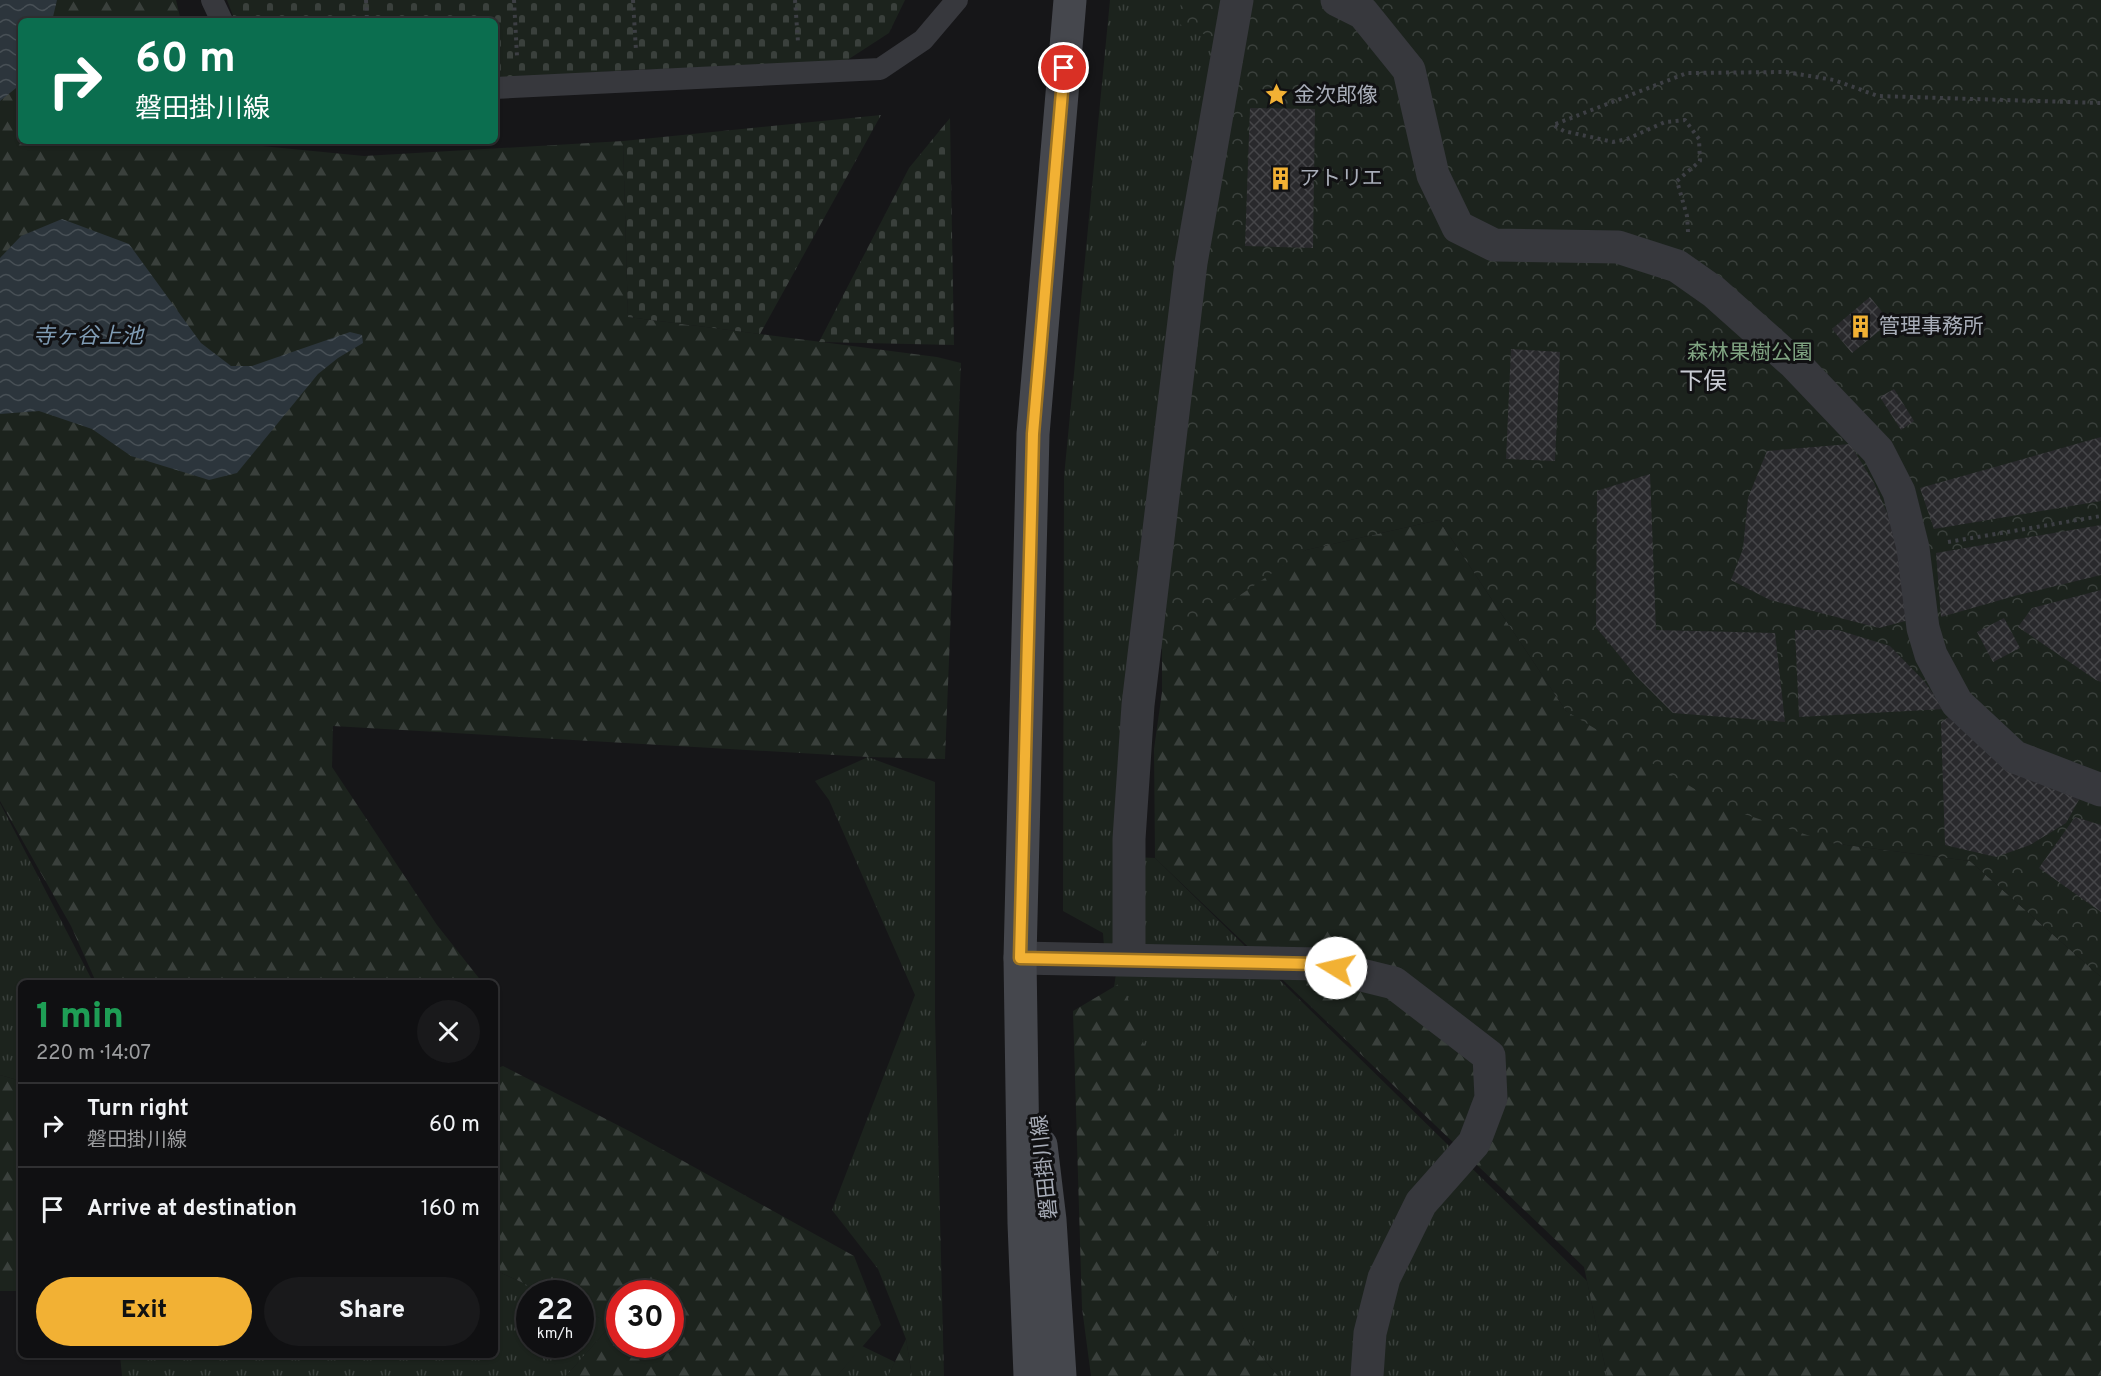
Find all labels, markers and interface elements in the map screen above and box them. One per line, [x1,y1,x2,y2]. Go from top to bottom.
text: 60 m [135,34,236,87]
icon: right [36,42,114,120]
pin [1038,42,1089,93]
icon: arrive [1047,51,1080,84]
place icon: 金次郎像 [1263,82,1289,108]
place label: 金次郎像 [1294,83,1378,110]
text: 磐田掛川線 [135,93,270,127]
building icon: アトリエ [1268,165,1294,191]
place label: アトリエ [1299,166,1383,193]
building icon: 管理事務所 [1848,313,1874,339]
place label: 管理事務所 [1879,314,1984,341]
water label: 寺ヶ谷上池 [33,324,145,351]
park label: 森林果樹公園 [1687,340,1813,367]
district label: 下俣 [1679,368,1727,398]
position arrow [1304,936,1368,1000]
text: 1 min [36,995,124,1041]
button: close [417,1000,480,1063]
text: 220 m · 14:07 [36,1041,151,1067]
text: Turn right [87,1096,189,1123]
icon: right [36,1109,69,1142]
text: 60 m [429,1112,480,1139]
street label: 磐田掛川線 [1027,1113,1064,1220]
text: 磐田掛川線 [87,1128,187,1154]
icon: arrive [36,1193,69,1226]
text: Arrive at destination [87,1196,297,1223]
text: 160 m [421,1196,480,1223]
button: Exit [36,1277,252,1346]
button: Share [264,1277,480,1346]
speed limit sign: 30 [606,1280,684,1358]
text: 22 [537,1293,573,1330]
text: km/h [537,1325,573,1344]

